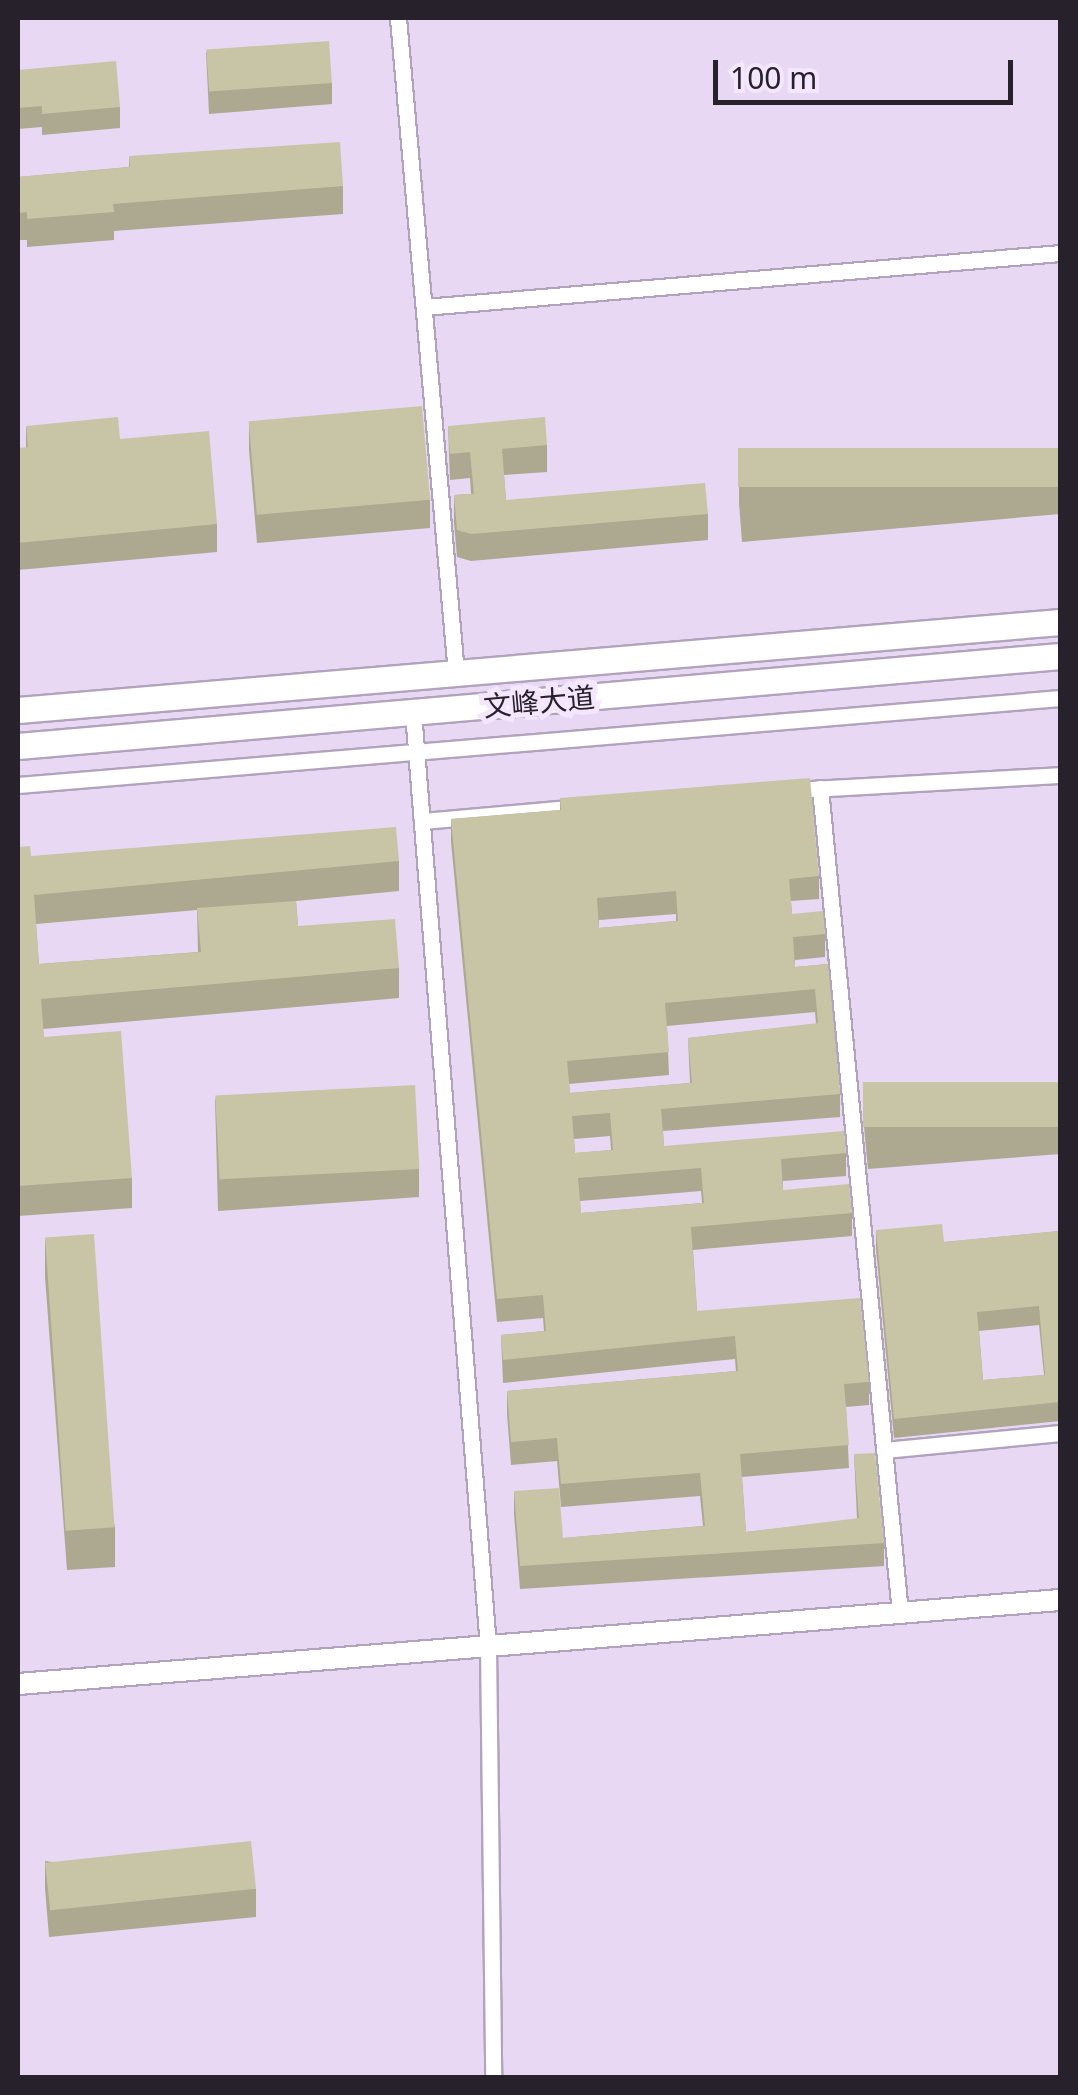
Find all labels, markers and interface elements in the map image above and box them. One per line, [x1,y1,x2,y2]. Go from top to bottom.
scale bar [718,40,1018,102]
text: 100 m [730,57,817,98]
street label: 文峰大道 [482,679,596,723]

